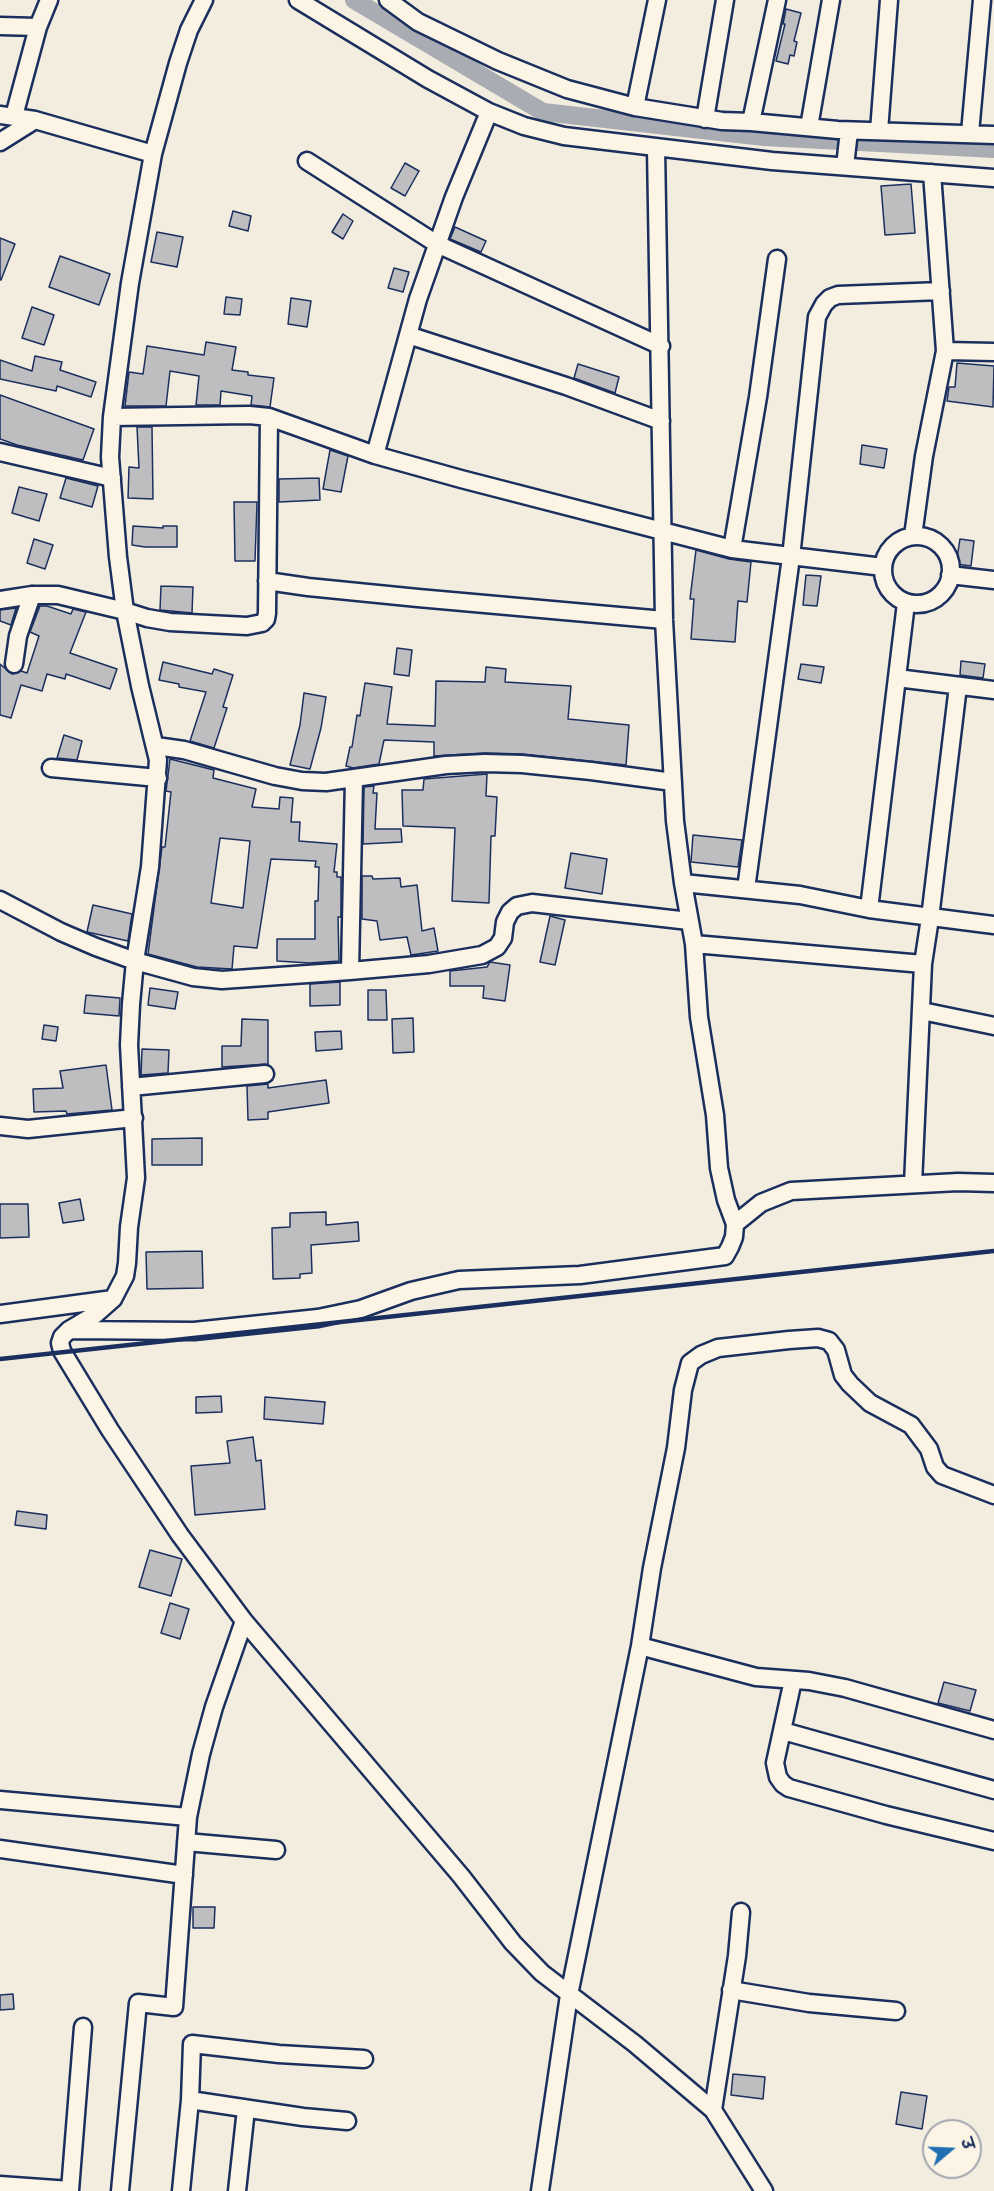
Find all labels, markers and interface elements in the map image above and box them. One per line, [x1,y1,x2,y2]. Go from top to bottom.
north arrow [922,2119,982,2179]
text: उ [957,2136,977,2152]

